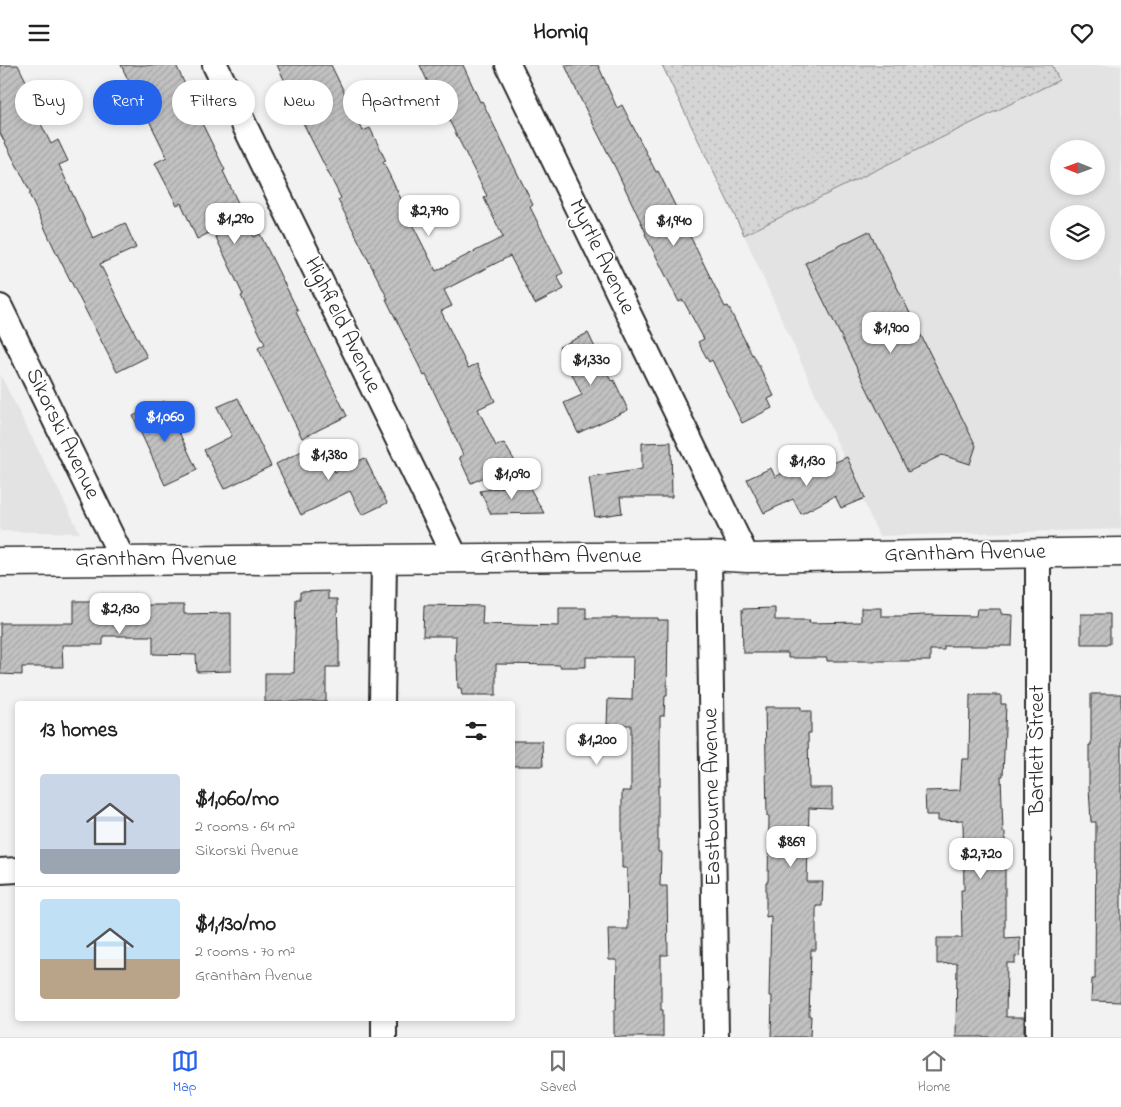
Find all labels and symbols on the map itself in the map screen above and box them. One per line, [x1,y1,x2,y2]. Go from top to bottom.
north arrow [1050,140,1105,195]
street label: Myrtle Avenue [558,194,643,321]
pin: $2,790 [388,195,470,237]
pin: $1,290 [194,203,276,245]
pin: $1,940 [633,205,715,247]
street label: Highfield Avenue [294,252,389,399]
pin: $1,900 [850,311,932,354]
pin: $1,330 [550,343,632,386]
street label: Sikorski Avenue [16,363,108,505]
pin: $1,060 [124,401,206,443]
pin: $1,380 [288,439,370,481]
pin: $1,130 [766,445,848,487]
pin: $1,090 [471,457,553,500]
street label: Grantham Avenue [884,537,1046,571]
street label: Grantham Avenue [480,541,642,573]
street label: Grantham Avenue [75,544,237,576]
pin: $2,130 [79,593,161,635]
street label: Bartlett Street [1022,684,1054,816]
street label: Eastbourne Avenue [695,708,731,886]
pin: $1,200 [556,723,638,766]
pin: $869 [761,825,821,868]
pin: $2,720 [940,837,1022,880]

